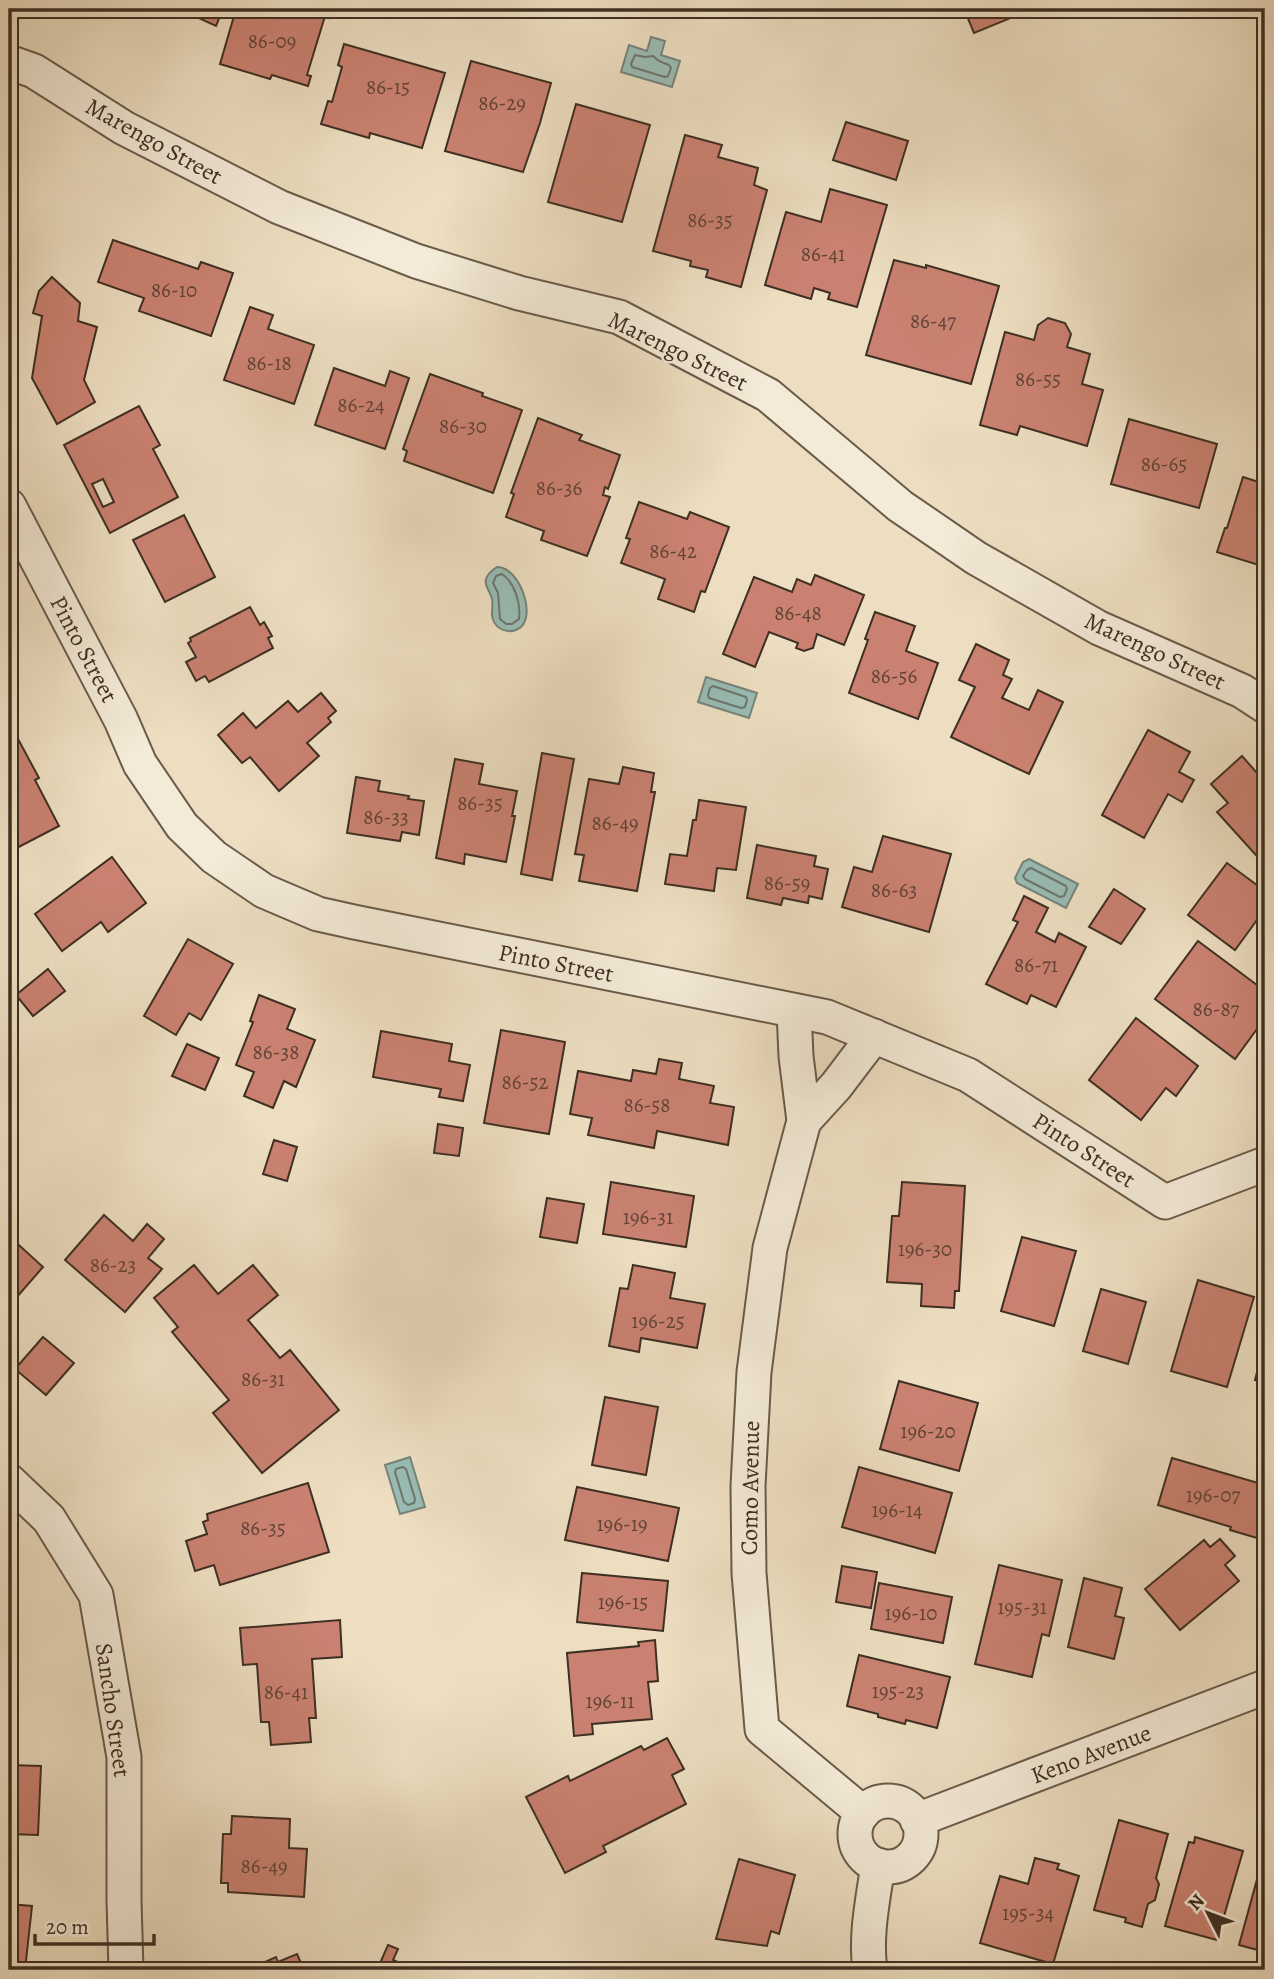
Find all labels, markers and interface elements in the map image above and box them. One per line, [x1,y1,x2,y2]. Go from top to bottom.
house number: 86-09 [248,27,296,55]
house number: 86-15 [366,73,410,101]
house number: 86-29 [478,89,526,117]
street label: Marengo Street [80,90,228,192]
house number: 86-35 [687,206,733,234]
house number: 86-41 [801,240,845,268]
house number: 86-10 [151,276,197,304]
street label: Marengo Street [603,303,753,399]
house number: 86-47 [910,307,956,335]
house number: 86-18 [246,349,292,377]
house number: 86-55 [1015,365,1061,393]
house number: 86-24 [337,391,385,419]
house number: 86-30 [439,412,487,440]
house number: 86-65 [1141,450,1187,478]
house number: 86-36 [536,474,582,502]
house number: 86-42 [649,537,697,565]
street label: Pinto Street [43,590,126,708]
house number: 86-48 [774,599,822,627]
street label: Marengo Street [1079,604,1231,698]
house number: 86-56 [871,662,918,690]
house number: 86-35 [457,789,503,817]
house number: 86-33 [363,803,409,831]
house number: 86-49 [592,809,638,837]
house number: 86-59 [764,869,810,897]
house number: 86-63 [871,876,917,904]
street label: Pinto Street [496,936,616,990]
house number: 86-71 [1014,951,1058,979]
house number: 86-87 [1193,995,1240,1023]
house number: 86-38 [253,1038,299,1066]
house number: 86-52 [502,1068,548,1096]
house number: 86-58 [623,1091,671,1119]
street label: Pinto Street [1026,1105,1142,1195]
house number: 196-31 [623,1203,673,1231]
house number: 196-30 [898,1235,952,1263]
house number: 86-23 [90,1251,136,1279]
house number: 196-25 [631,1307,685,1335]
house number: 86-31 [241,1365,285,1393]
house number: 196-20 [900,1417,956,1445]
street label: Como Avenue [733,1420,767,1556]
house number: 196-07 [1186,1481,1240,1509]
house number: 196-14 [871,1496,923,1524]
house number: 196-19 [596,1510,648,1538]
house number: 86-35 [240,1514,286,1542]
house number: 196-15 [598,1588,648,1616]
house number: 195-31 [997,1593,1047,1621]
house number: 196-10 [885,1599,937,1627]
street label: Sancho Street [88,1641,138,1779]
house number: 195-23 [872,1677,924,1705]
house number: 86-41 [264,1678,308,1706]
house number: 196-11 [586,1687,634,1715]
street label: Keno Avenue [1026,1716,1156,1792]
house number: 86-49 [241,1852,287,1880]
north arrow [1172,1878,1242,1948]
text: N [1182,1888,1211,1916]
house number: 195-34 [1002,1899,1054,1927]
scale bar [35,1902,154,1946]
text: 20 m [46,1913,89,1941]

